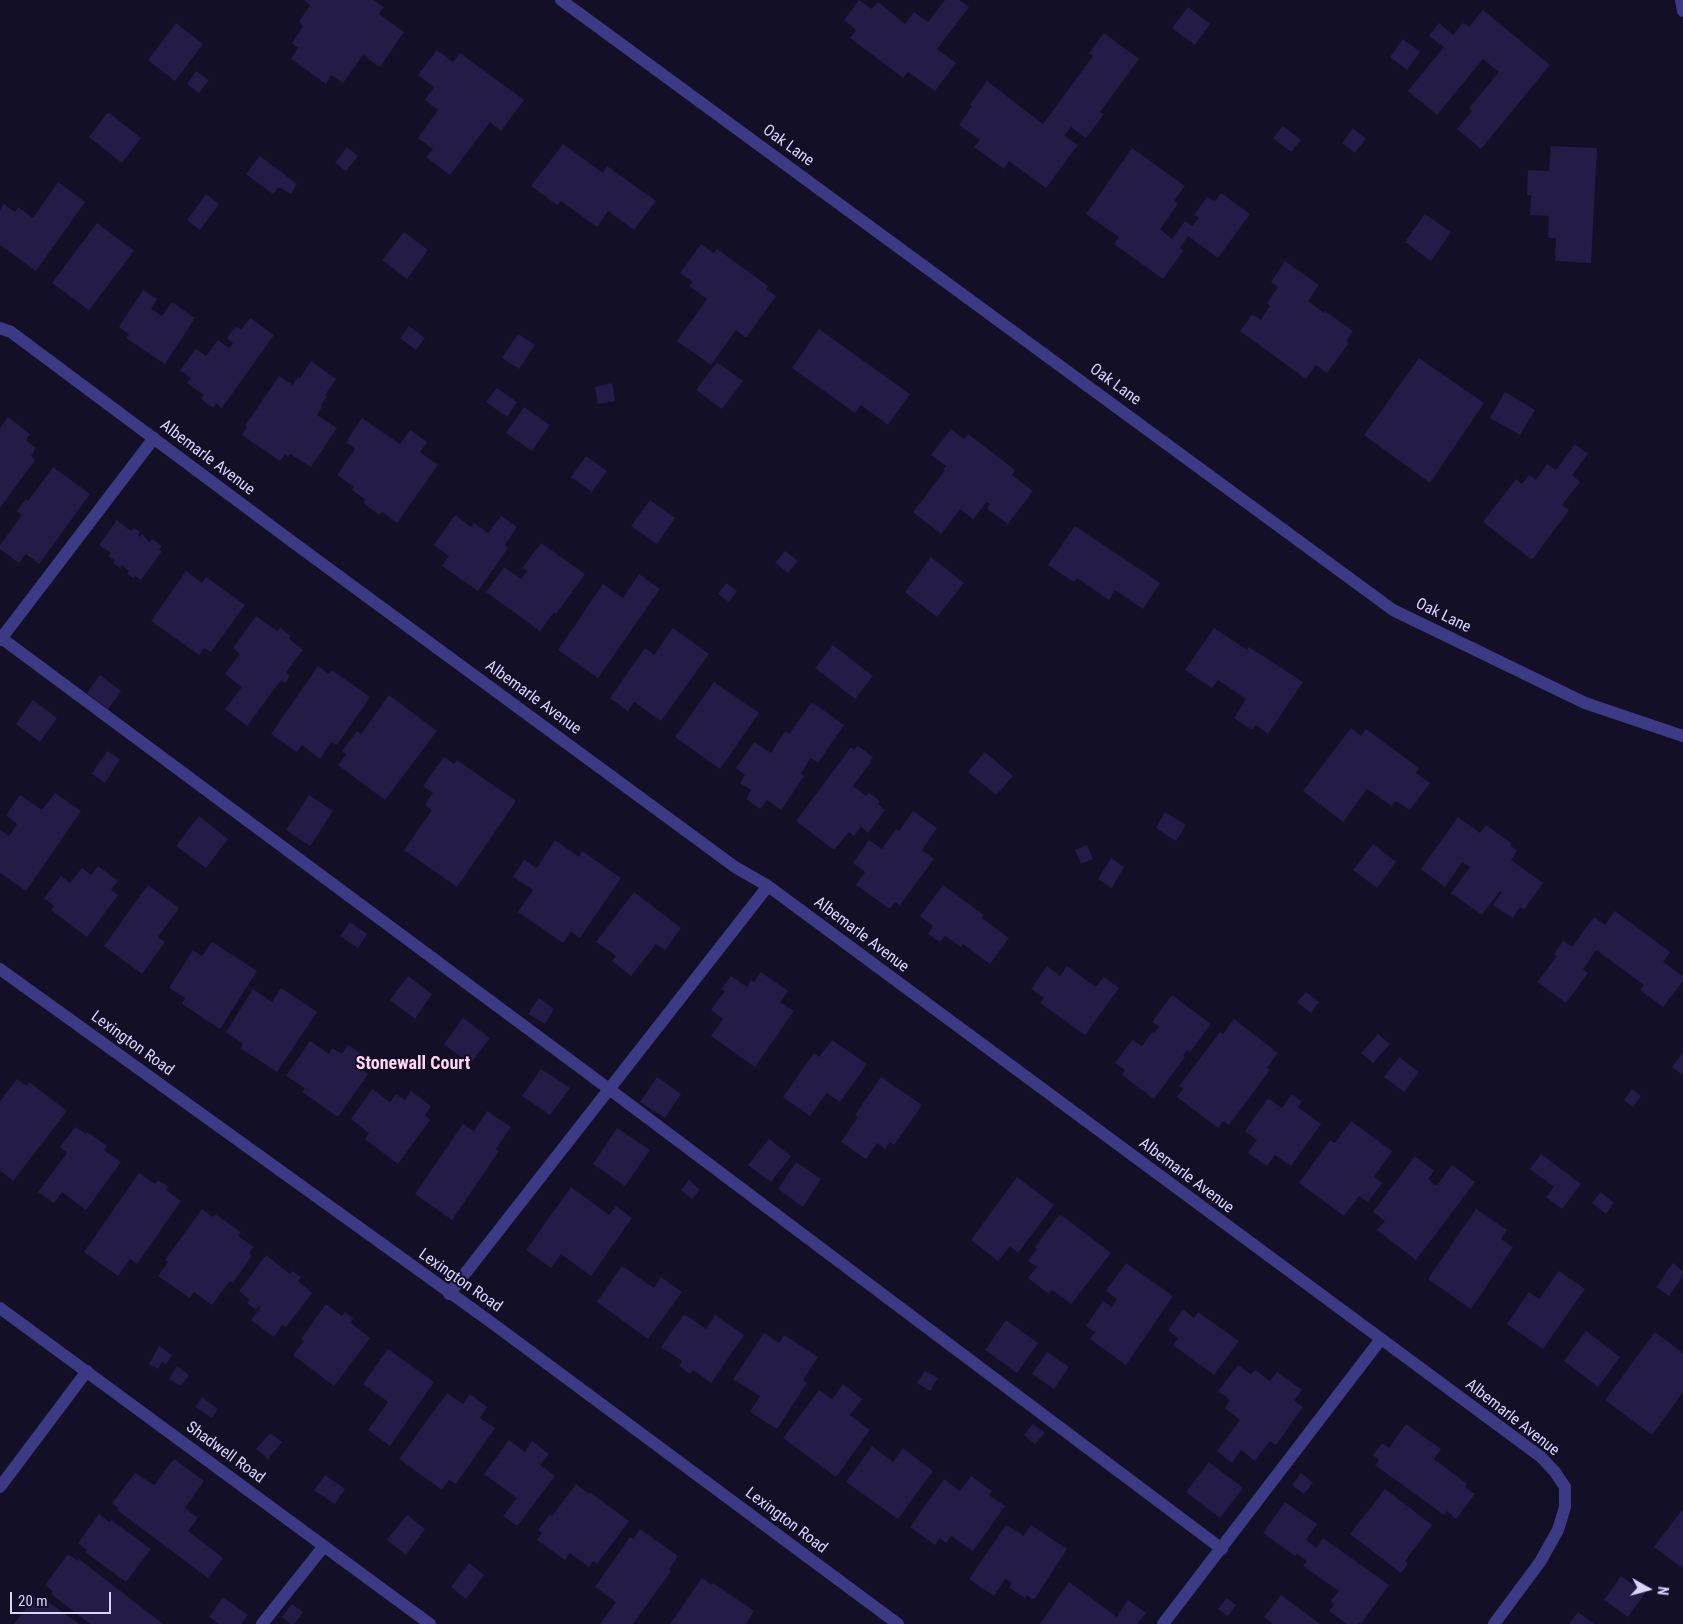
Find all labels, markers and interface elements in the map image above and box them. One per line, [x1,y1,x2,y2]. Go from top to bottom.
street label: Oak Lane [759,121,817,171]
street label: Oak Lane [1086,360,1144,410]
street label: Albemarle Avenue [156,416,258,500]
street label: Oak Lane [1412,595,1474,637]
street label: Albemarle Avenue [481,657,585,739]
street label: Albemarle Avenue [810,893,912,977]
street label: Lexington Road [87,1008,177,1080]
district label: Stonewall Court [356,1053,470,1075]
street label: Albemarle Avenue [1135,1134,1237,1218]
street label: Lexington Road [415,1245,505,1317]
street label: Albemarle Avenue [1461,1375,1563,1461]
street label: Shadwell Road [182,1418,268,1488]
street label: Lexington Road [741,1484,831,1558]
north arrow [1623,1564,1673,1614]
scale bar [12,1582,114,1614]
text: N [1654,1586,1671,1596]
text: 20 m [18,1592,48,1610]

